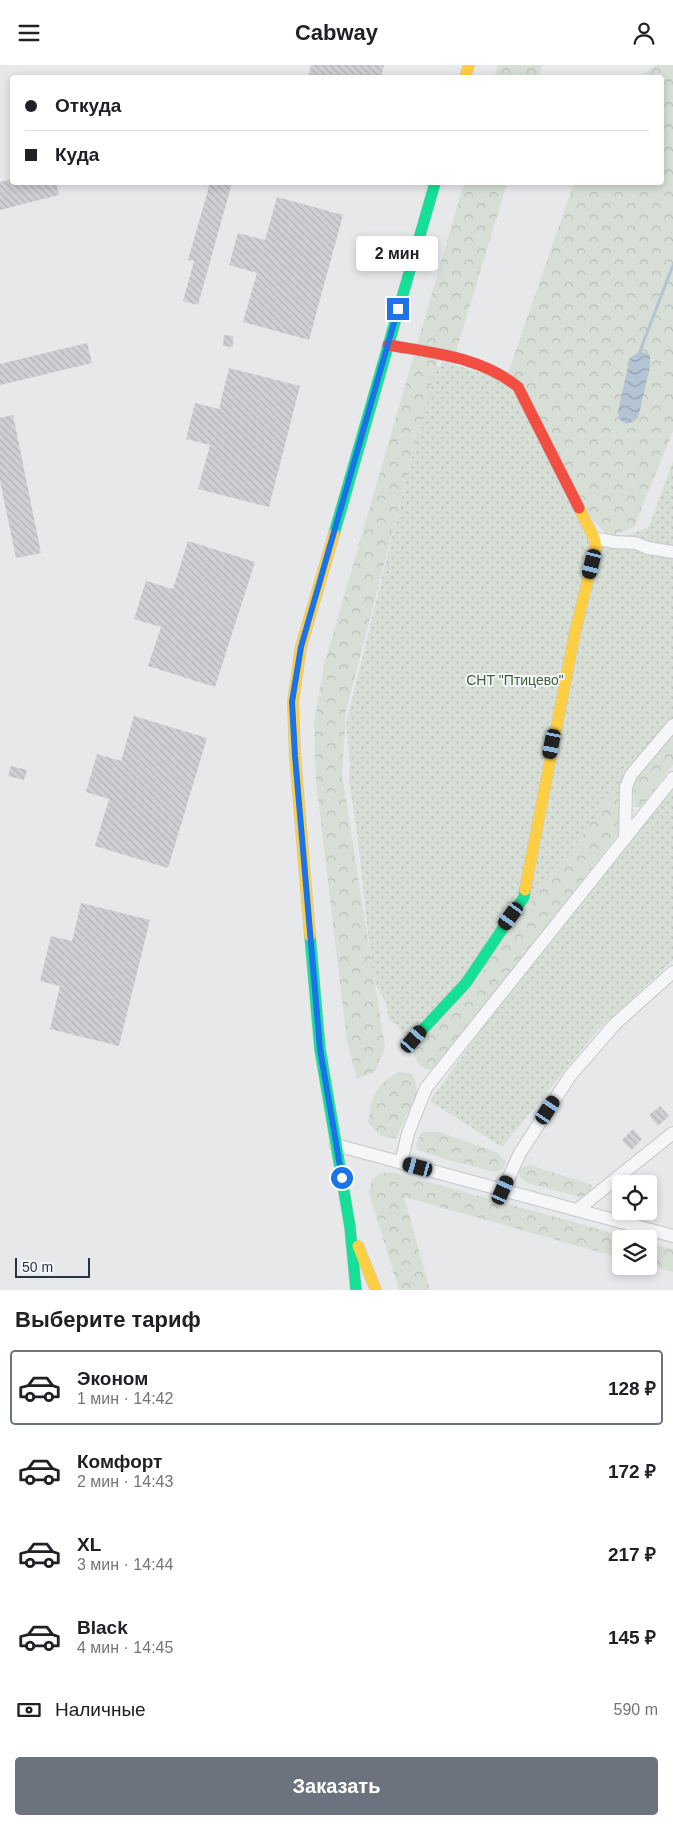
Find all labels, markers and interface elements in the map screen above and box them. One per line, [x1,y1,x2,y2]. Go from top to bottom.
icon: menu [15,19,43,47]
icon: person [630,19,658,47]
text: Cabway [295,20,378,45]
text: Откуда [55,95,121,116]
text: Куда [55,144,99,165]
callout: 2 мин [357,237,439,271]
text: 2 мин [375,245,419,262]
route end [387,298,409,320]
car [581,548,602,580]
park label: СНТ "Птицево" [466,672,564,688]
car [541,728,562,760]
car [496,899,525,933]
car [398,1023,429,1055]
car [533,1093,562,1127]
car [401,1156,434,1178]
route start [331,1167,353,1189]
car [490,1173,515,1207]
map controls [612,1175,657,1275]
button: locate [612,1175,657,1220]
button: layers [612,1230,657,1275]
scale bar [15,1255,90,1278]
text: 50 m [22,1259,53,1275]
text: Выберите тариф [15,1307,201,1332]
icon: car [17,1365,62,1410]
text: Эконом [77,1368,148,1389]
text: 128 ₽ [608,1378,656,1399]
text: 1 мин · 14:42 [77,1390,173,1407]
icon: car [17,1448,62,1493]
text: Комфорт [77,1451,162,1472]
text: 172 ₽ [608,1461,656,1482]
text: 2 мин · 14:43 [77,1473,173,1490]
icon: car [17,1531,62,1576]
text: XL [77,1534,101,1555]
text: 217 ₽ [608,1544,656,1565]
text: 3 мин · 14:44 [77,1556,173,1573]
icon: car [17,1614,62,1659]
text: Black [77,1617,128,1638]
text: 145 ₽ [608,1627,656,1648]
text: 4 мин · 14:45 [77,1639,173,1656]
icon: cash [15,1696,43,1724]
text: Наличные [55,1699,146,1720]
text: 590 m [614,1701,658,1718]
button: Заказать [15,1757,658,1815]

